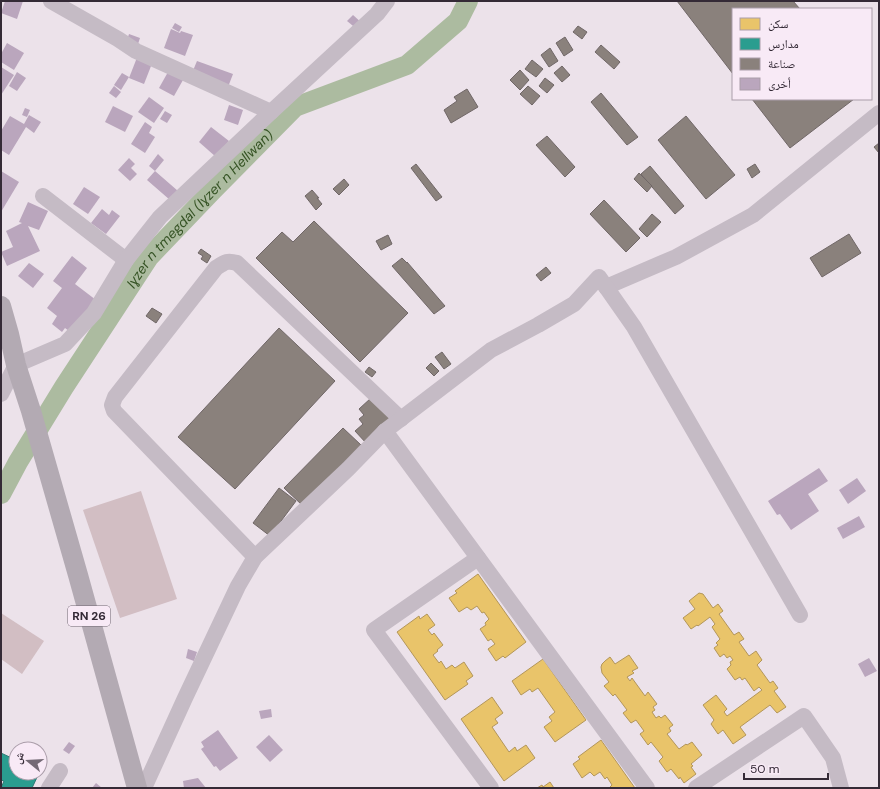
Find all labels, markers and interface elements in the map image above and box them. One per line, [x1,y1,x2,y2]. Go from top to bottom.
legend [732,8,872,100]
text: سكن [768,16,789,32]
text: مدارس [768,36,799,52]
text: صناعة [768,56,795,72]
text: أخرى [768,76,791,92]
water label: Iɣzer n tmegdal (Iɣzer n Hellwan) [122,126,277,291]
road number: RN 26 [68,606,110,626]
north arrow [8,741,48,781]
text: ش [10,750,28,766]
scale bar [744,755,828,781]
text: 50 m [750,761,779,777]

